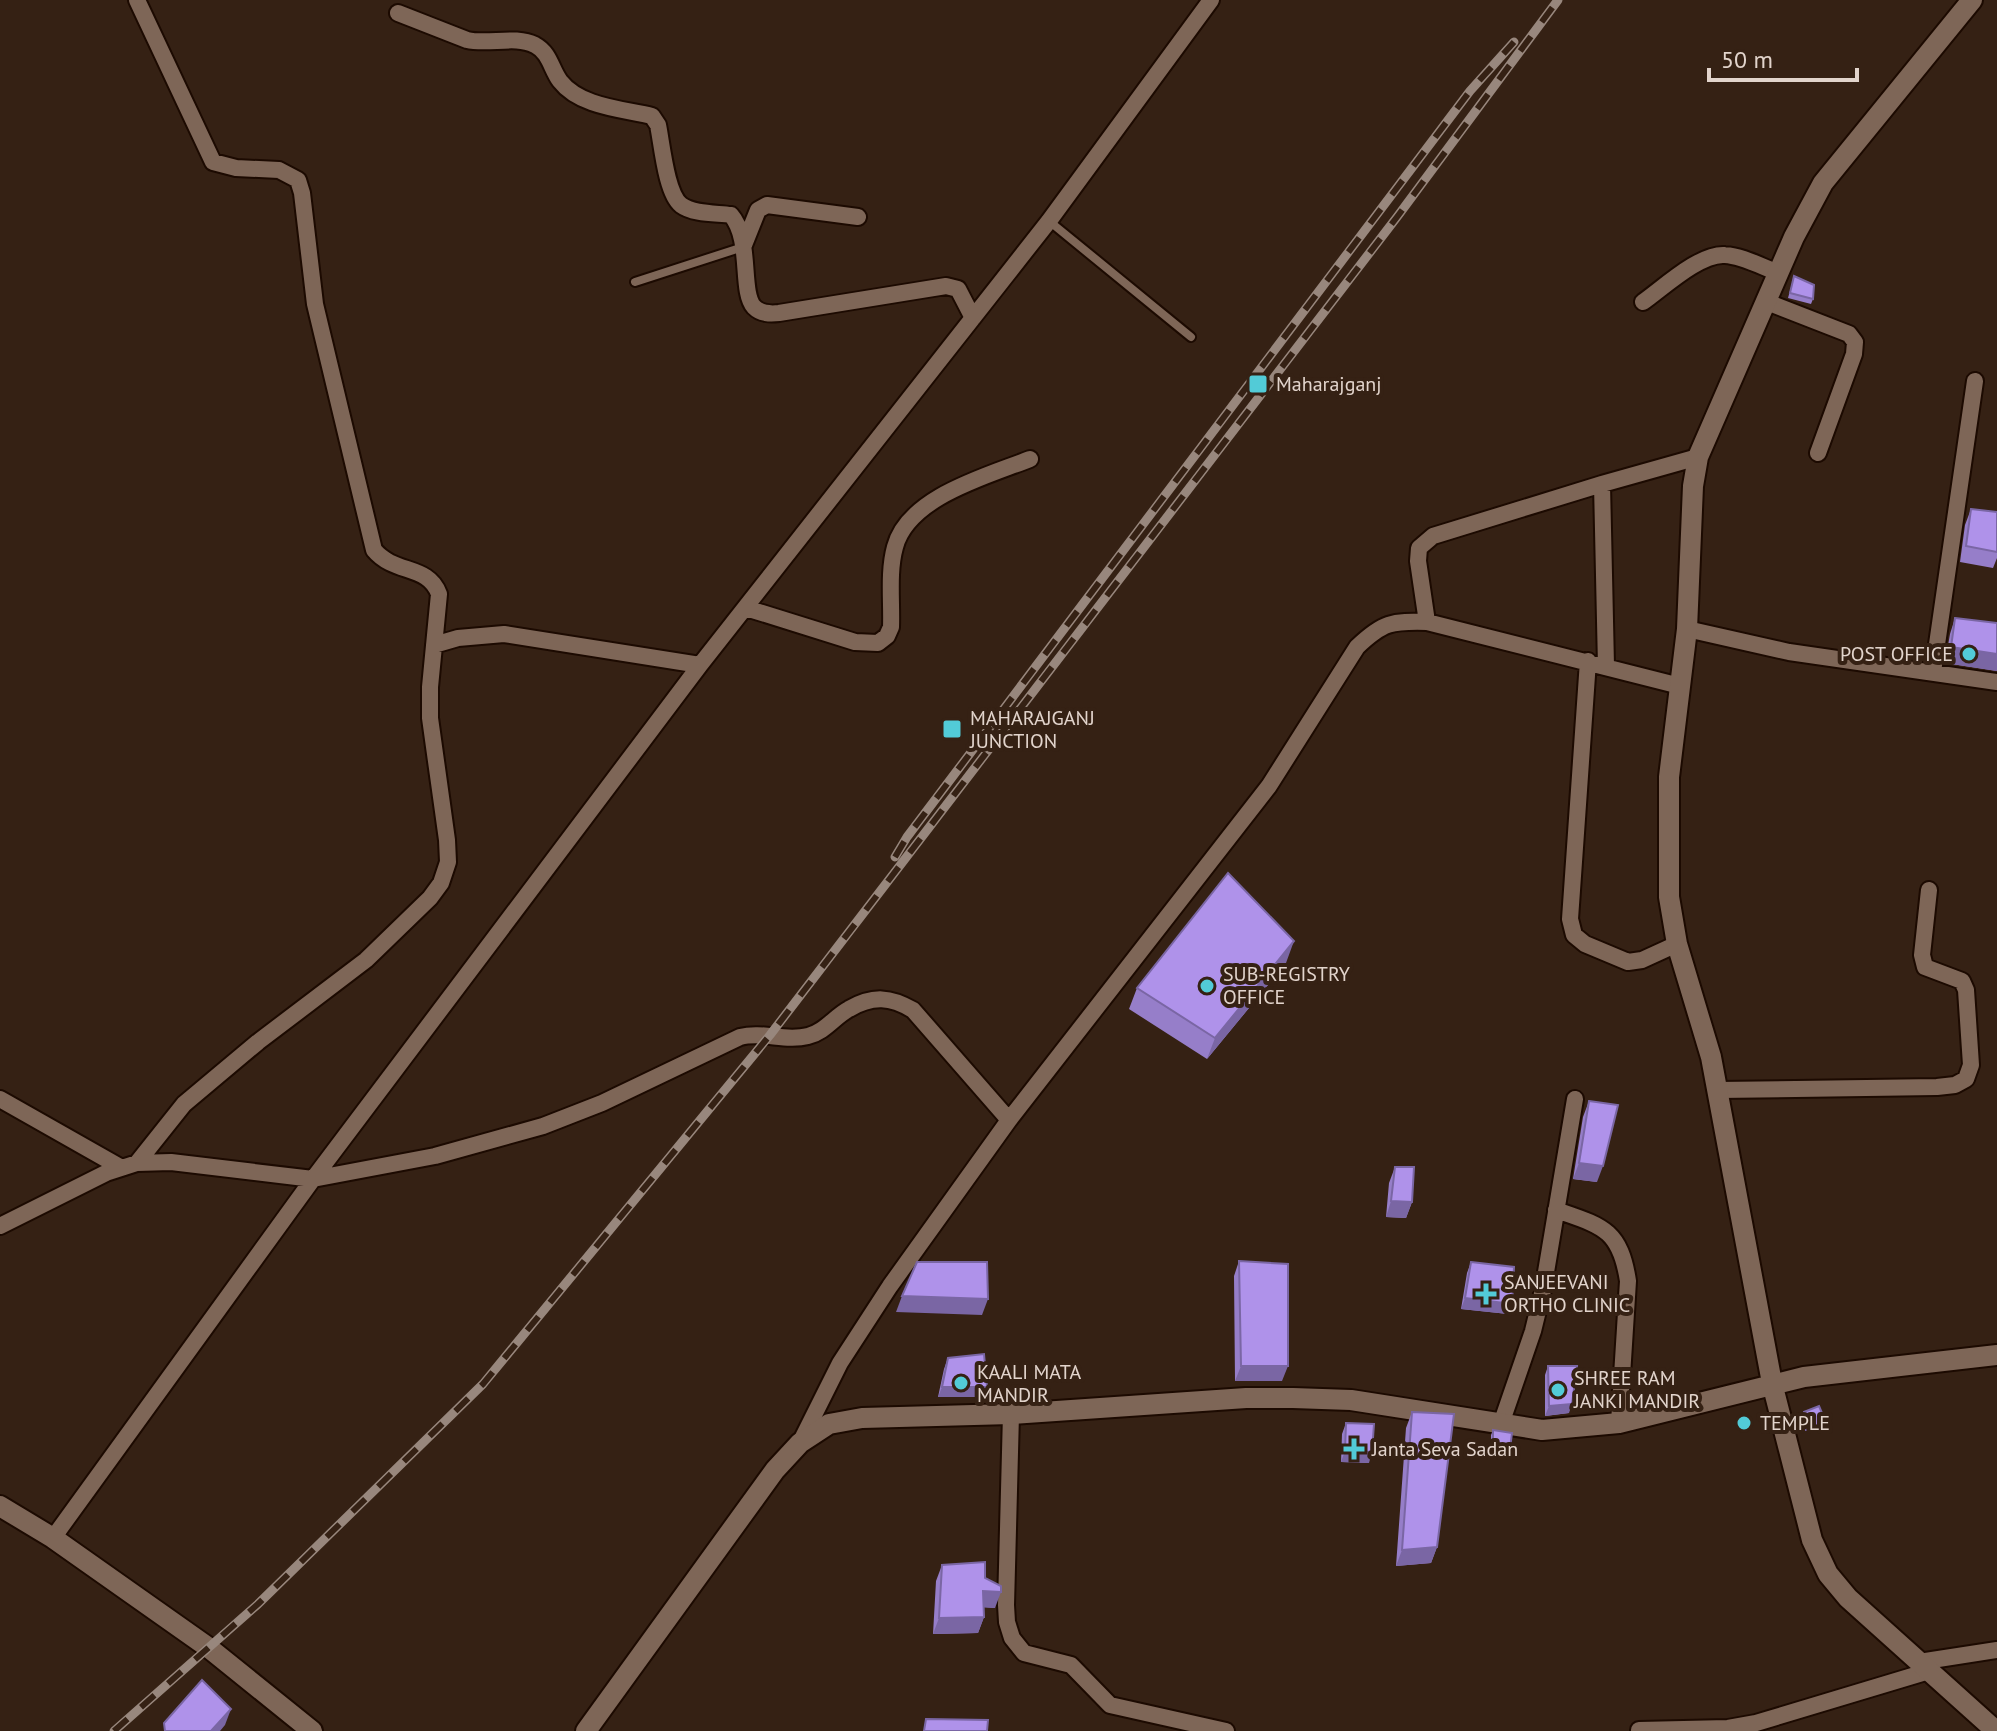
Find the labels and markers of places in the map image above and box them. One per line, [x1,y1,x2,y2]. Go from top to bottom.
place label: Maharajganj [1276,371,1382,397]
marker: Maharajganj [1247,373,1269,395]
place label: POST OFFICE [1840,641,1953,667]
marker: POST OFFICE [1960,645,1978,663]
place label: MAHARAJGANJ JUNCTION [969,705,1095,754]
marker: MAHARAJGANJ JUNCTION [941,718,963,740]
place label: SUB-REGISTRY OFFICE [1223,961,1351,1010]
marker: SUB-REGISTRY OFFICE [1198,977,1216,995]
place label: SANJEEVANI ORTHO CLINIC [1504,1269,1630,1318]
marker: SANJEEVANI ORTHO CLINIC [1475,1283,1497,1305]
place label: KAALI MATA MANDIR [977,1359,1081,1408]
place label: SHREE RAM JANKI MANDIR [1573,1365,1700,1414]
marker: KAALI MATA MANDIR [952,1374,970,1392]
marker: SHREE RAM JANKI MANDIR [1549,1381,1567,1399]
place label: TEMPLE [1760,1410,1830,1436]
marker: TEMPLE [1735,1414,1753,1432]
place label: Janta Seva Sadan [1371,1436,1518,1462]
marker: Janta Seva Sadan [1343,1438,1365,1460]

